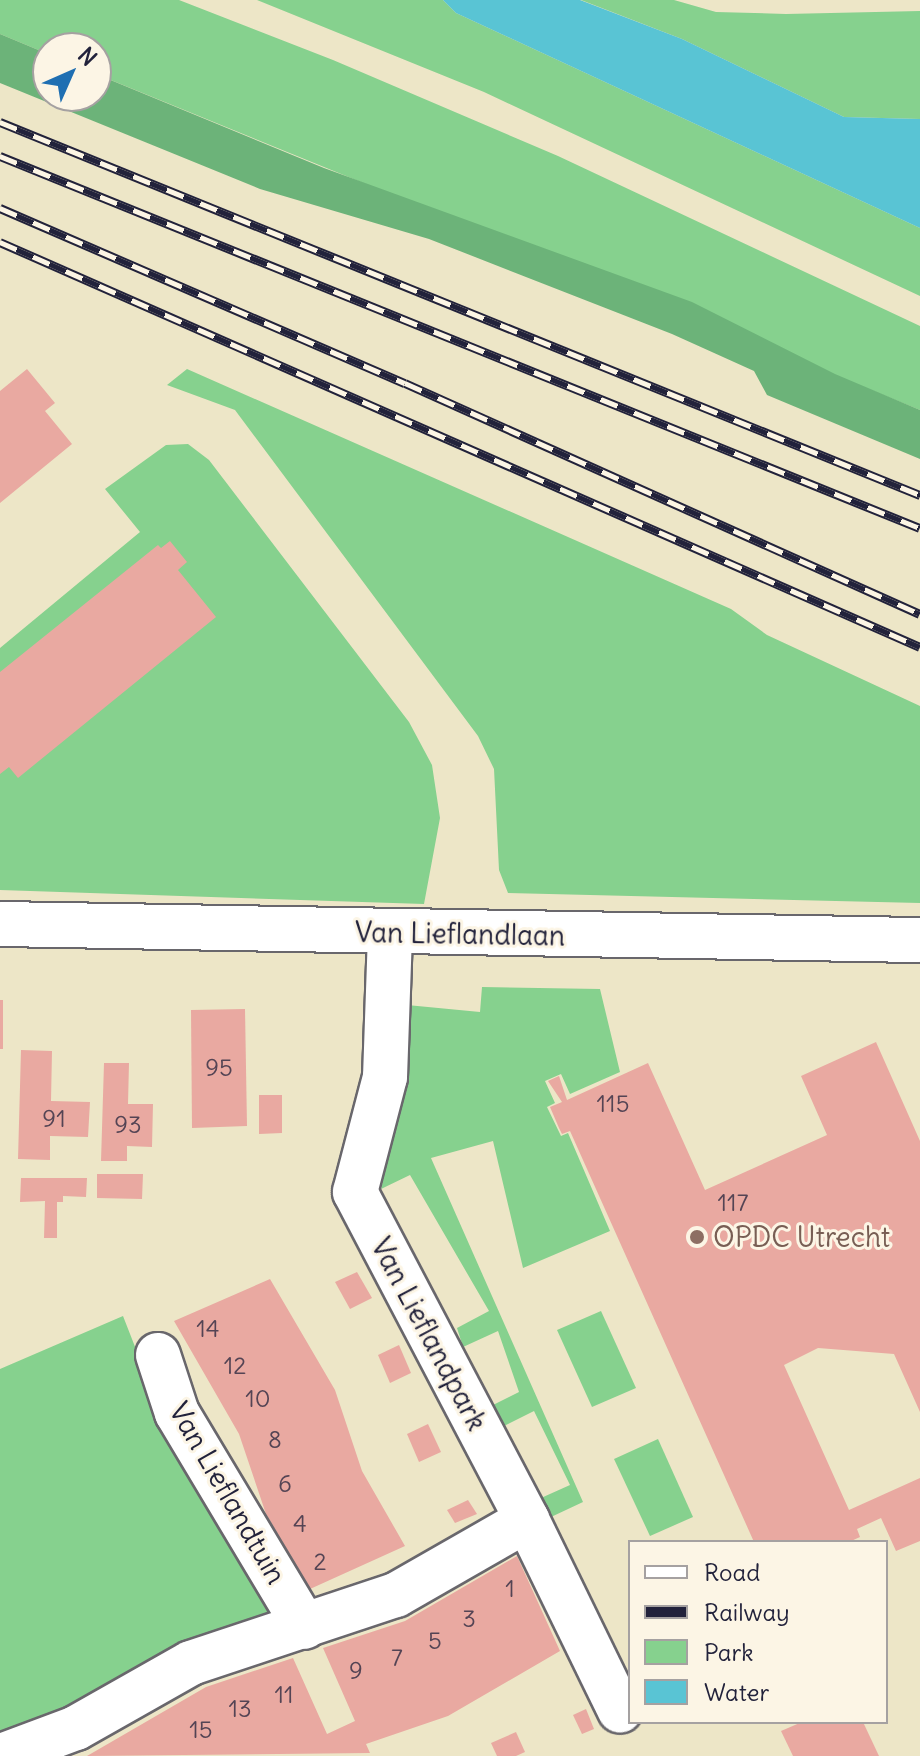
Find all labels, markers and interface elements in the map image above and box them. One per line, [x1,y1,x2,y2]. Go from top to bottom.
north arrow [32,32,112,112]
text: N [72,41,103,72]
street label: Van Lieflandlaan [355,915,565,953]
house number: 95 [205,1054,233,1082]
house number: 115 [597,1090,629,1118]
house number: 91 [42,1105,66,1133]
house number: 93 [114,1111,142,1139]
house number: 117 [718,1189,748,1217]
place label: OPDC Utrecht [713,1220,890,1254]
marker: OPDC Utrecht [688,1228,706,1246]
street label: Van Lieflandpark [364,1232,494,1436]
house number: 14 [196,1315,220,1343]
house number: 12 [224,1352,246,1380]
house number: 10 [245,1385,271,1413]
street label: Van Lieflandtuin [162,1396,294,1590]
house number: 8 [268,1426,282,1454]
house number: 6 [278,1470,292,1498]
house number: 4 [293,1510,307,1538]
legend [628,1540,888,1724]
house number: 2 [313,1548,327,1576]
text: Road [704,1557,760,1587]
house number: 1 [505,1575,515,1603]
text: Railway [704,1597,790,1627]
house number: 3 [462,1605,476,1633]
house number: 5 [428,1627,442,1655]
text: Park [704,1637,754,1667]
house number: 7 [391,1644,403,1672]
house number: 9 [349,1657,363,1685]
text: Water [704,1677,769,1707]
house number: 11 [274,1681,294,1709]
house number: 13 [228,1695,252,1723]
house number: 15 [189,1716,213,1744]

